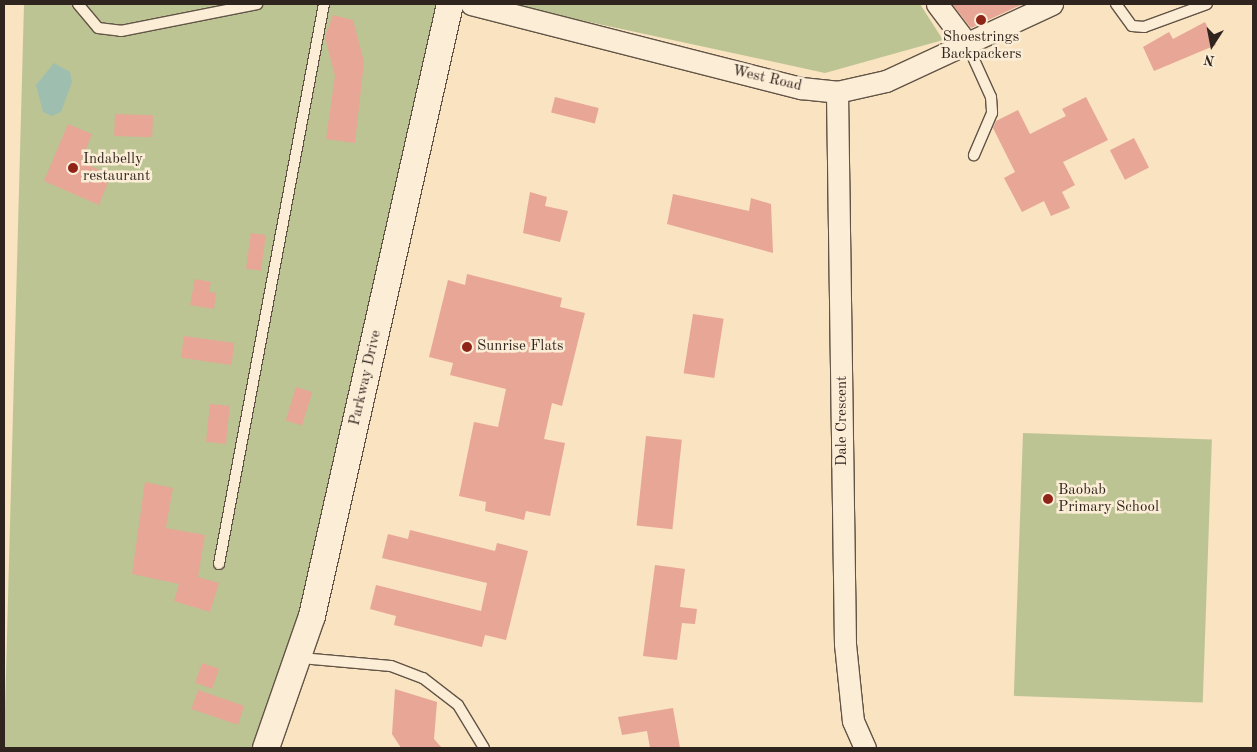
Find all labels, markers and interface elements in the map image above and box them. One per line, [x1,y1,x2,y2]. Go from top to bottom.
marker: Shoestrings Backpackers [975,14,987,26]
north arrow [1187,20,1237,70]
place label: Shoestrings Backpackers [940,28,1022,63]
text: N [1203,52,1216,68]
street label: West Road [730,62,804,96]
place label: Indabelly restaurant [83,150,150,185]
marker: Indabelly restaurant [67,162,79,174]
street label: Parkway Drive [346,329,386,427]
place label: Sunrise Flats [477,338,564,356]
marker: Sunrise Flats [461,341,473,353]
street label: Dale Crescent [834,376,852,466]
place label: Baobab Primary School [1058,481,1159,516]
marker: Baobab Primary School [1042,493,1054,505]

